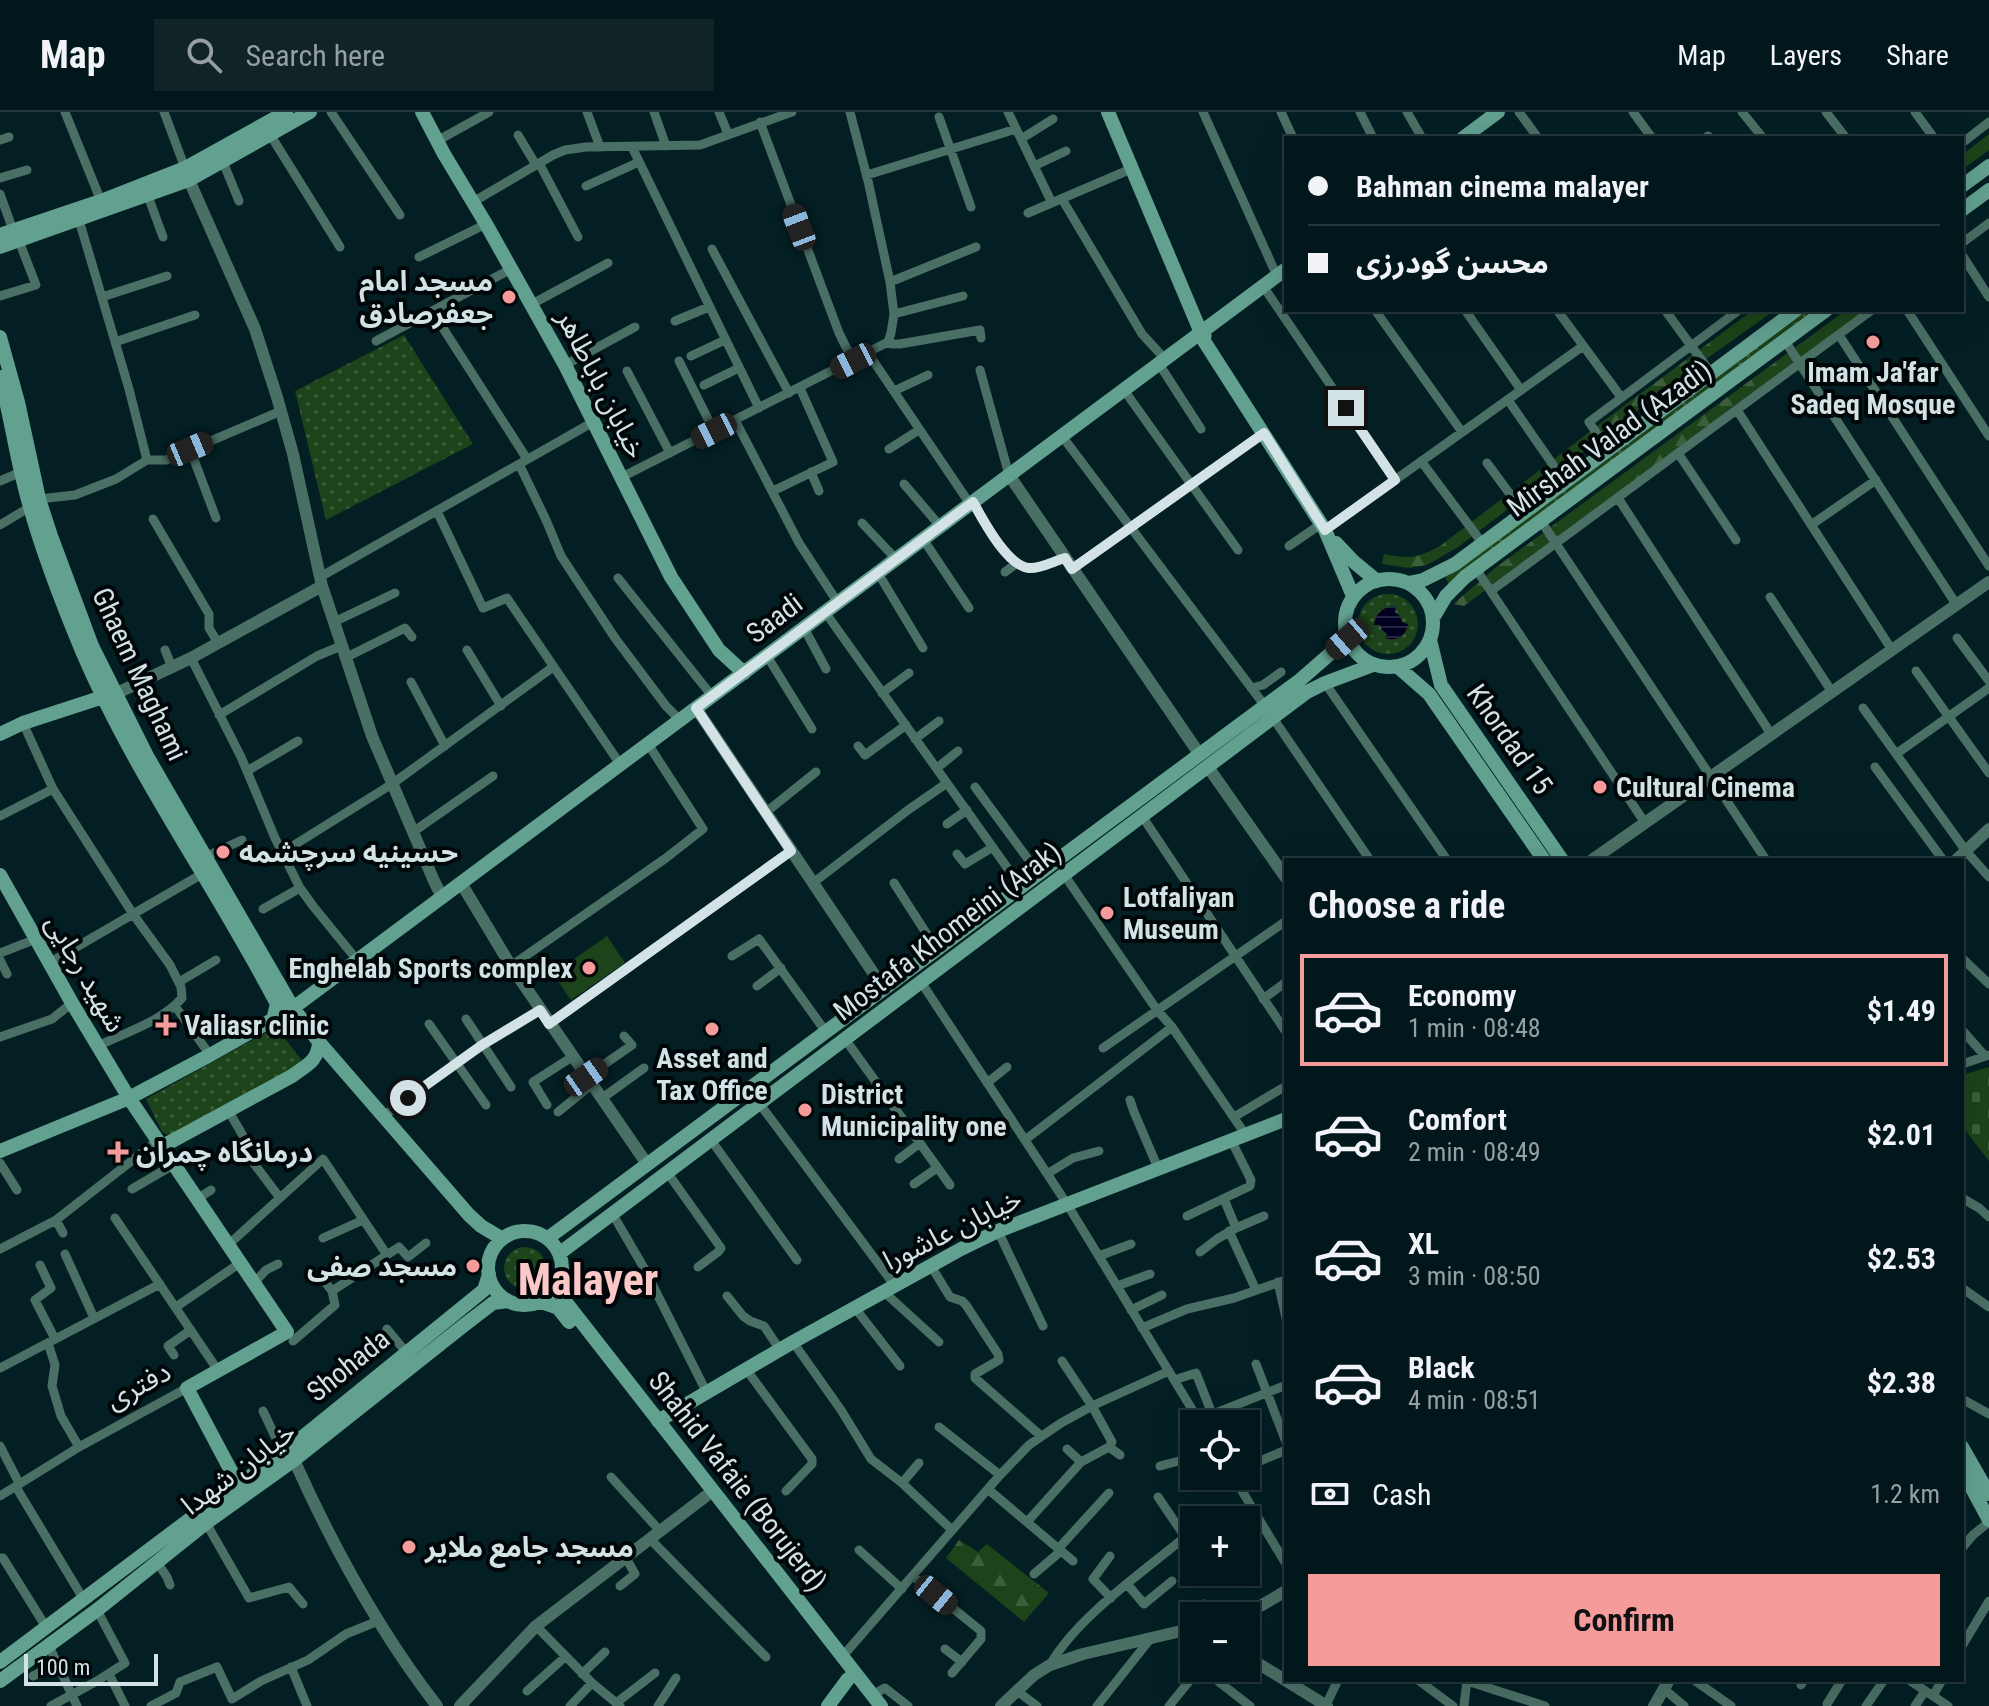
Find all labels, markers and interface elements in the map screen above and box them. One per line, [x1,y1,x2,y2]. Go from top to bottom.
search box [154,19,714,91]
text: Map [40,33,106,77]
icon: search [182,33,226,77]
text: Search here [246,38,385,73]
text: Map [1677,39,1726,72]
text: Layers [1770,39,1842,72]
text: Share [1886,39,1949,72]
text: Bahman cinema malayer [1356,169,1649,204]
car [779,200,819,254]
text: محسن گودرزی [1356,245,1549,280]
place label: مسجد امام جعفرصادق [359,265,493,330]
marker: مسجد امام جعفرصادق [500,288,518,306]
street label: خیابان باباطاهر [550,304,653,464]
marker: Imam Ja'far Sadeq Mosque [1864,333,1882,351]
car [826,339,880,383]
street label: Mirshah Valad (Azadi) [1501,353,1718,524]
place label: Imam Ja'far Sadeq Mosque [1791,356,1955,421]
route end [1328,390,1364,426]
car [687,409,741,453]
car [163,429,217,469]
street label: Ghaem Maghami [85,583,194,766]
street label: Saadi [740,587,809,650]
car [1321,614,1373,664]
street label: Khordad 15 [1460,678,1559,801]
place label: Cultural Cinema [1616,771,1795,804]
marker: Cultural Cinema [1591,778,1609,796]
street label: Mostafa Khomeini (Arak) [827,835,1068,1028]
place label: حسینیه سرچشمه [239,836,458,871]
marker: حسینیه سرچشمه [214,843,232,861]
place label: Lotfaliyan Museum [1123,881,1235,946]
text: Choose a ride [1308,885,1505,927]
marker: Lotfaliyan Museum [1098,904,1116,922]
street label: شهید رجایی [39,908,133,1038]
place label: Enghelab Sports complex [288,952,573,985]
marker: Enghelab Sports complex [580,959,598,977]
icon: car [1312,974,1384,1046]
text: Economy [1408,978,1516,1013]
text: $1.49 [1867,993,1936,1028]
place label: Valiasr clinic [184,1009,329,1042]
text: 1 min · 08:48 [1408,1013,1541,1043]
marker: Valiasr clinic [155,1014,177,1036]
marker: Asset and Tax Office [703,1020,721,1038]
place label: Asset and Tax Office [656,1042,768,1107]
car [559,1053,613,1101]
place label: District Municipality one [821,1078,1007,1143]
route start [390,1080,426,1116]
icon: car [1312,1098,1384,1170]
marker: District Municipality one [796,1101,814,1119]
text: Comfort [1408,1102,1507,1137]
text: $2.01 [1867,1117,1936,1152]
place label: درمانگاه چمران [136,1136,313,1171]
text: 2 min · 08:49 [1408,1137,1541,1167]
marker: درمانگاه چمران [107,1141,129,1163]
street label: خیابان عاشورا [878,1182,1027,1277]
icon: car [1312,1222,1384,1294]
text: XL [1408,1226,1439,1261]
text: $2.53 [1867,1241,1936,1276]
place label: مسجد صفی [307,1250,457,1283]
district label: Malayer [518,1254,658,1306]
marker: مسجد صفی [464,1257,482,1275]
text: 3 min · 08:50 [1408,1261,1541,1291]
street label: Shohada [300,1322,396,1409]
icon: car [1312,1346,1384,1418]
text: Black [1408,1350,1475,1385]
street label: دفتری [100,1355,176,1416]
street label: Shahid Vafaie (Borujerd) [642,1365,833,1598]
text: $2.38 [1867,1365,1936,1400]
text: 4 min · 08:51 [1408,1385,1541,1415]
map controls [1180,1410,1260,1682]
button: locate [1180,1410,1260,1490]
street label: خیابان شهدا [175,1415,302,1522]
icon: cash [1308,1472,1352,1516]
text: Cash [1372,1477,1432,1512]
text: 1.2 km [1870,1479,1940,1509]
button: + [1180,1506,1260,1586]
place label: مسجد جامع ملایر [424,1531,634,1568]
marker: مسجد جامع ملایر [400,1538,418,1556]
car [910,1571,962,1619]
button: Confirm [1308,1574,1940,1666]
button: − [1180,1602,1260,1682]
scale bar [24,1650,158,1686]
text: 100 m [36,1655,90,1680]

